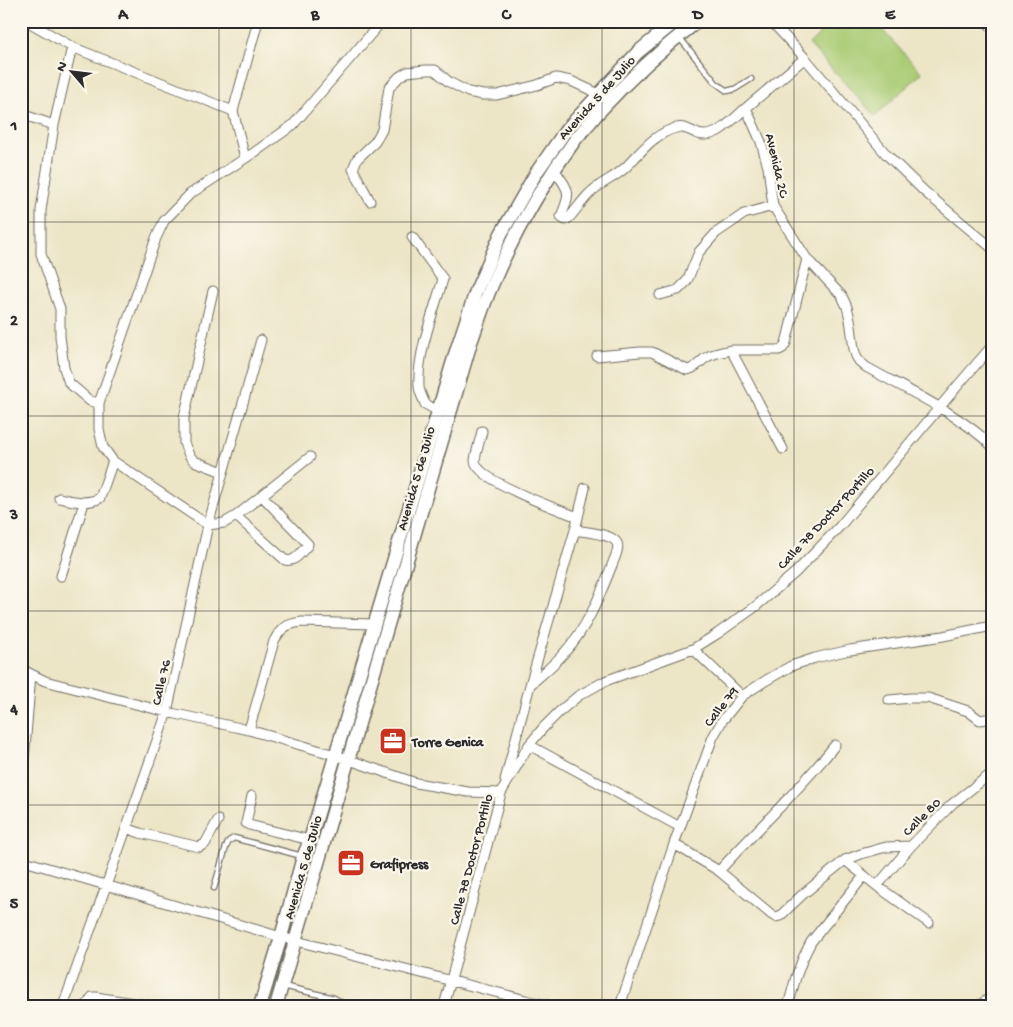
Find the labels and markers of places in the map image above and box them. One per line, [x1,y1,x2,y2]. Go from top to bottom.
office icon: Torre Genica [378,726,408,756]
place label: Torre Genica [411,735,485,752]
office icon: Grafipress [336,848,366,878]
place label: Grafipress [370,857,429,874]

